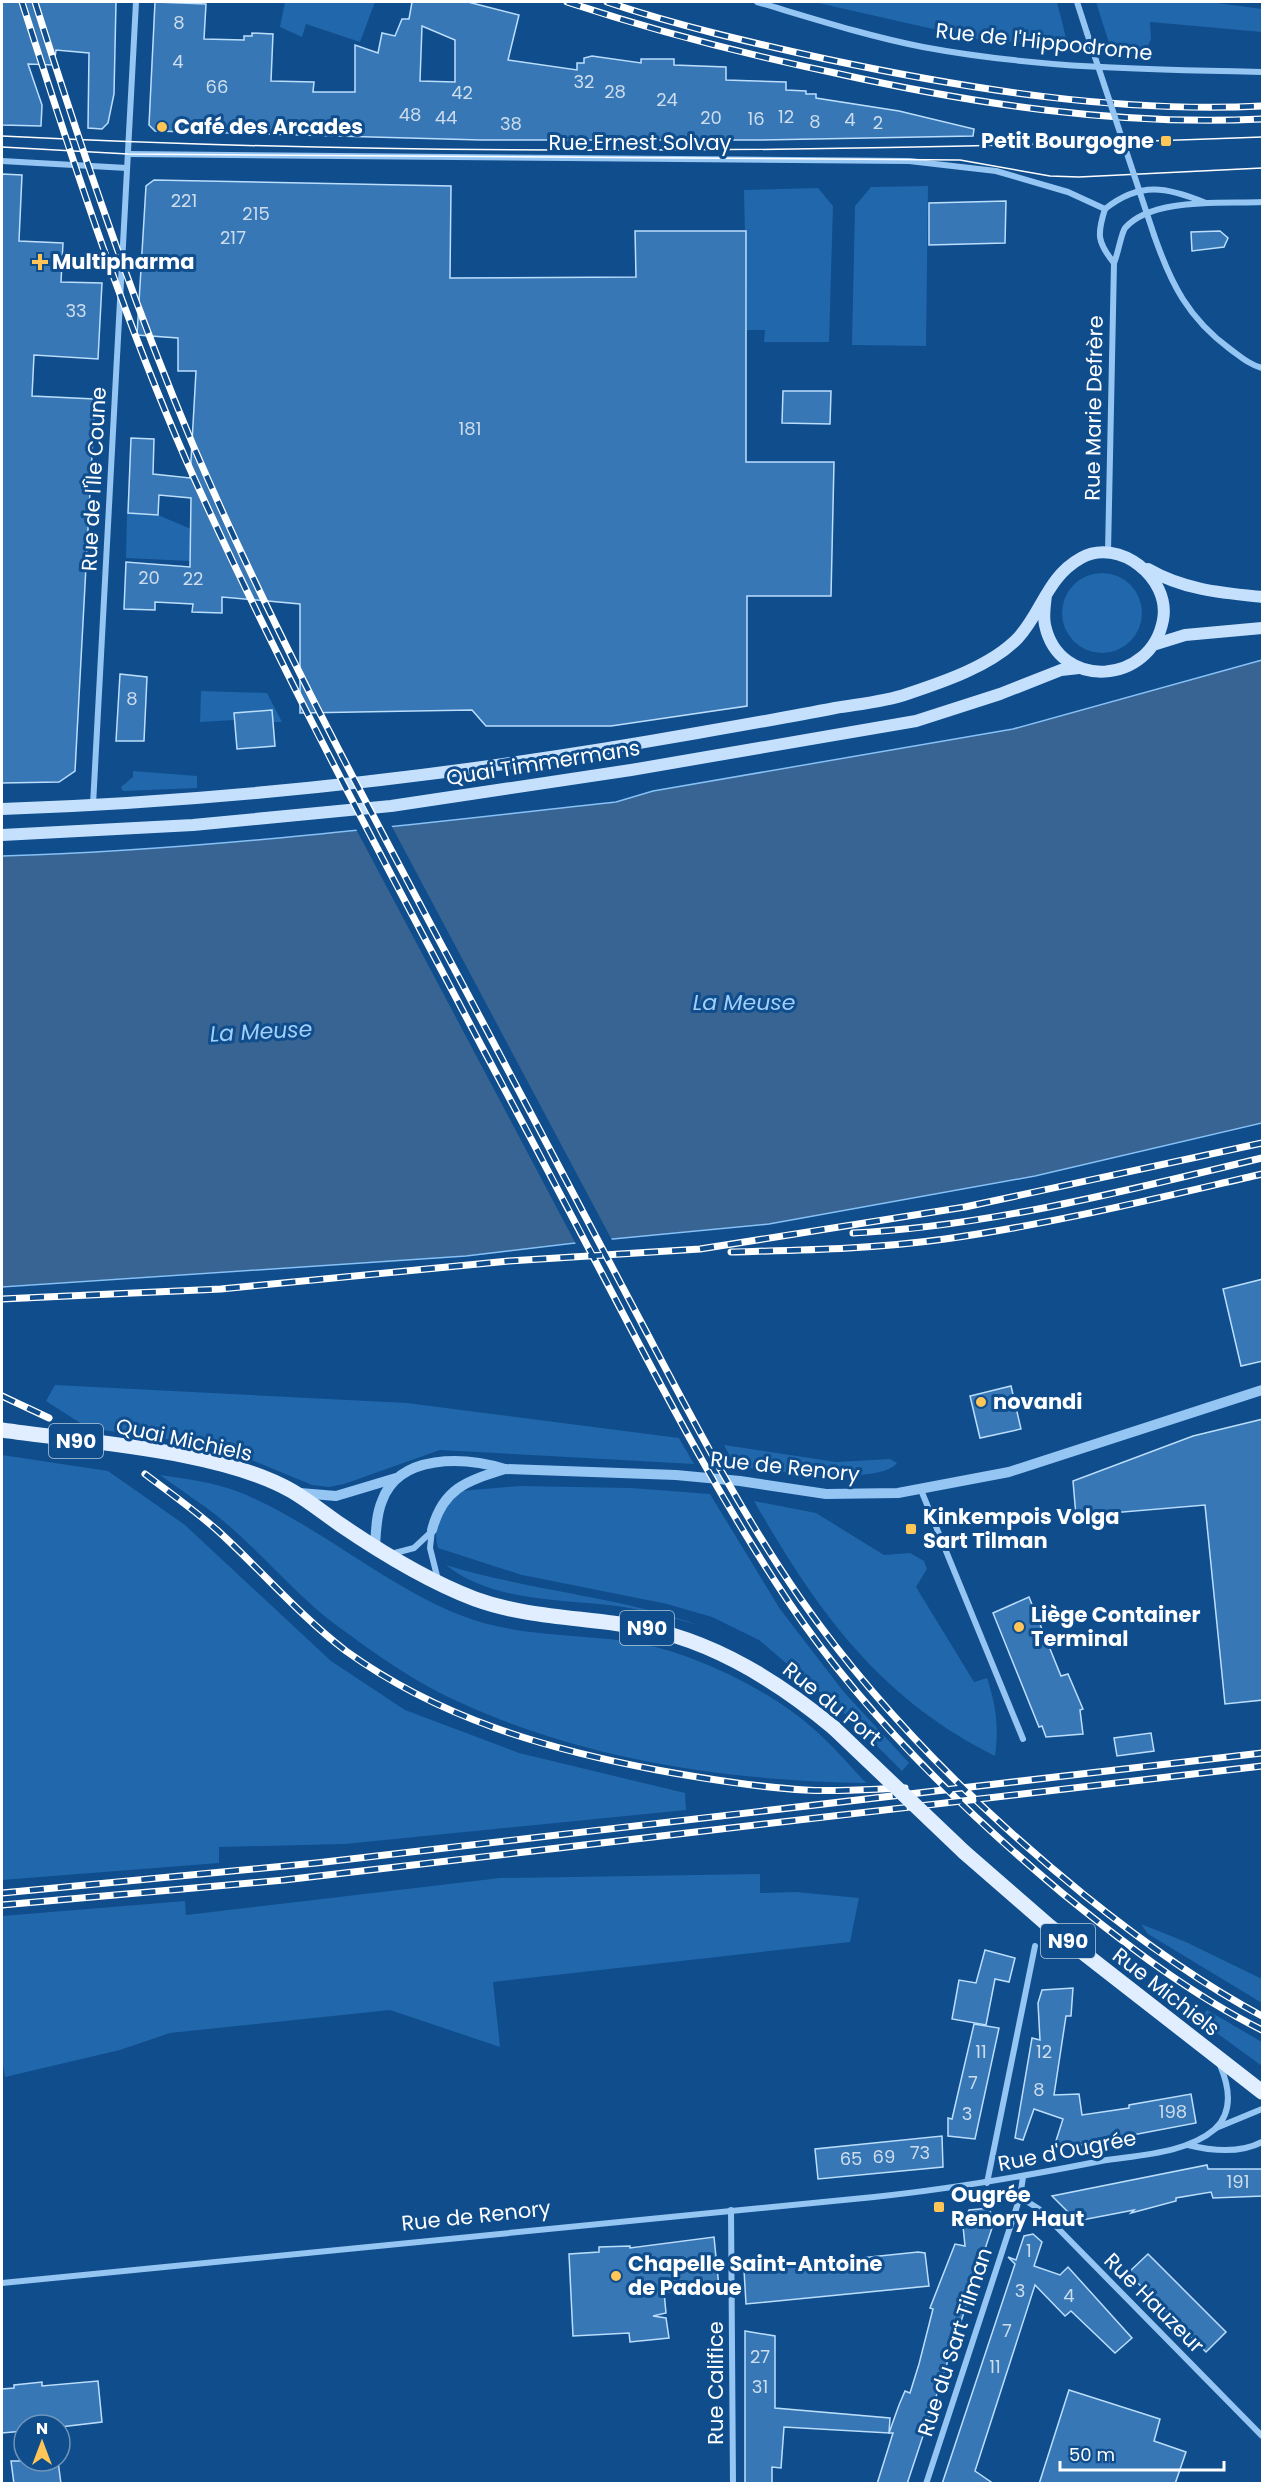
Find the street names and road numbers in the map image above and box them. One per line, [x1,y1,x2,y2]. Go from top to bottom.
street label: Rue de l'Hippodrome [934,16,1154,67]
street label: Rue Ernest Solvay [549,128,732,157]
street label: Rue Marie Defrère [1077,315,1110,501]
street label: Rue de l'Île Coune [74,386,113,572]
street label: Quai Timmermans [444,733,642,792]
street label: Quai Michiels [113,1411,255,1468]
road number: N90 [49,1424,103,1458]
street label: Rue de Renory [709,1444,861,1489]
road number: N90 [620,1611,674,1645]
street label: Rue du Port [777,1655,888,1752]
road number: N90 [1041,1924,1095,1958]
street label: Rue Michiels [1107,1941,1226,2043]
street label: Rue d'Ougrée [995,2123,1139,2178]
street label: Rue de Renory [400,2193,552,2238]
street label: Rue du Sart Tilman [910,2244,999,2440]
street label: Rue Hauzeur [1098,2246,1211,2359]
street label: Rue Califice [701,2321,730,2445]

